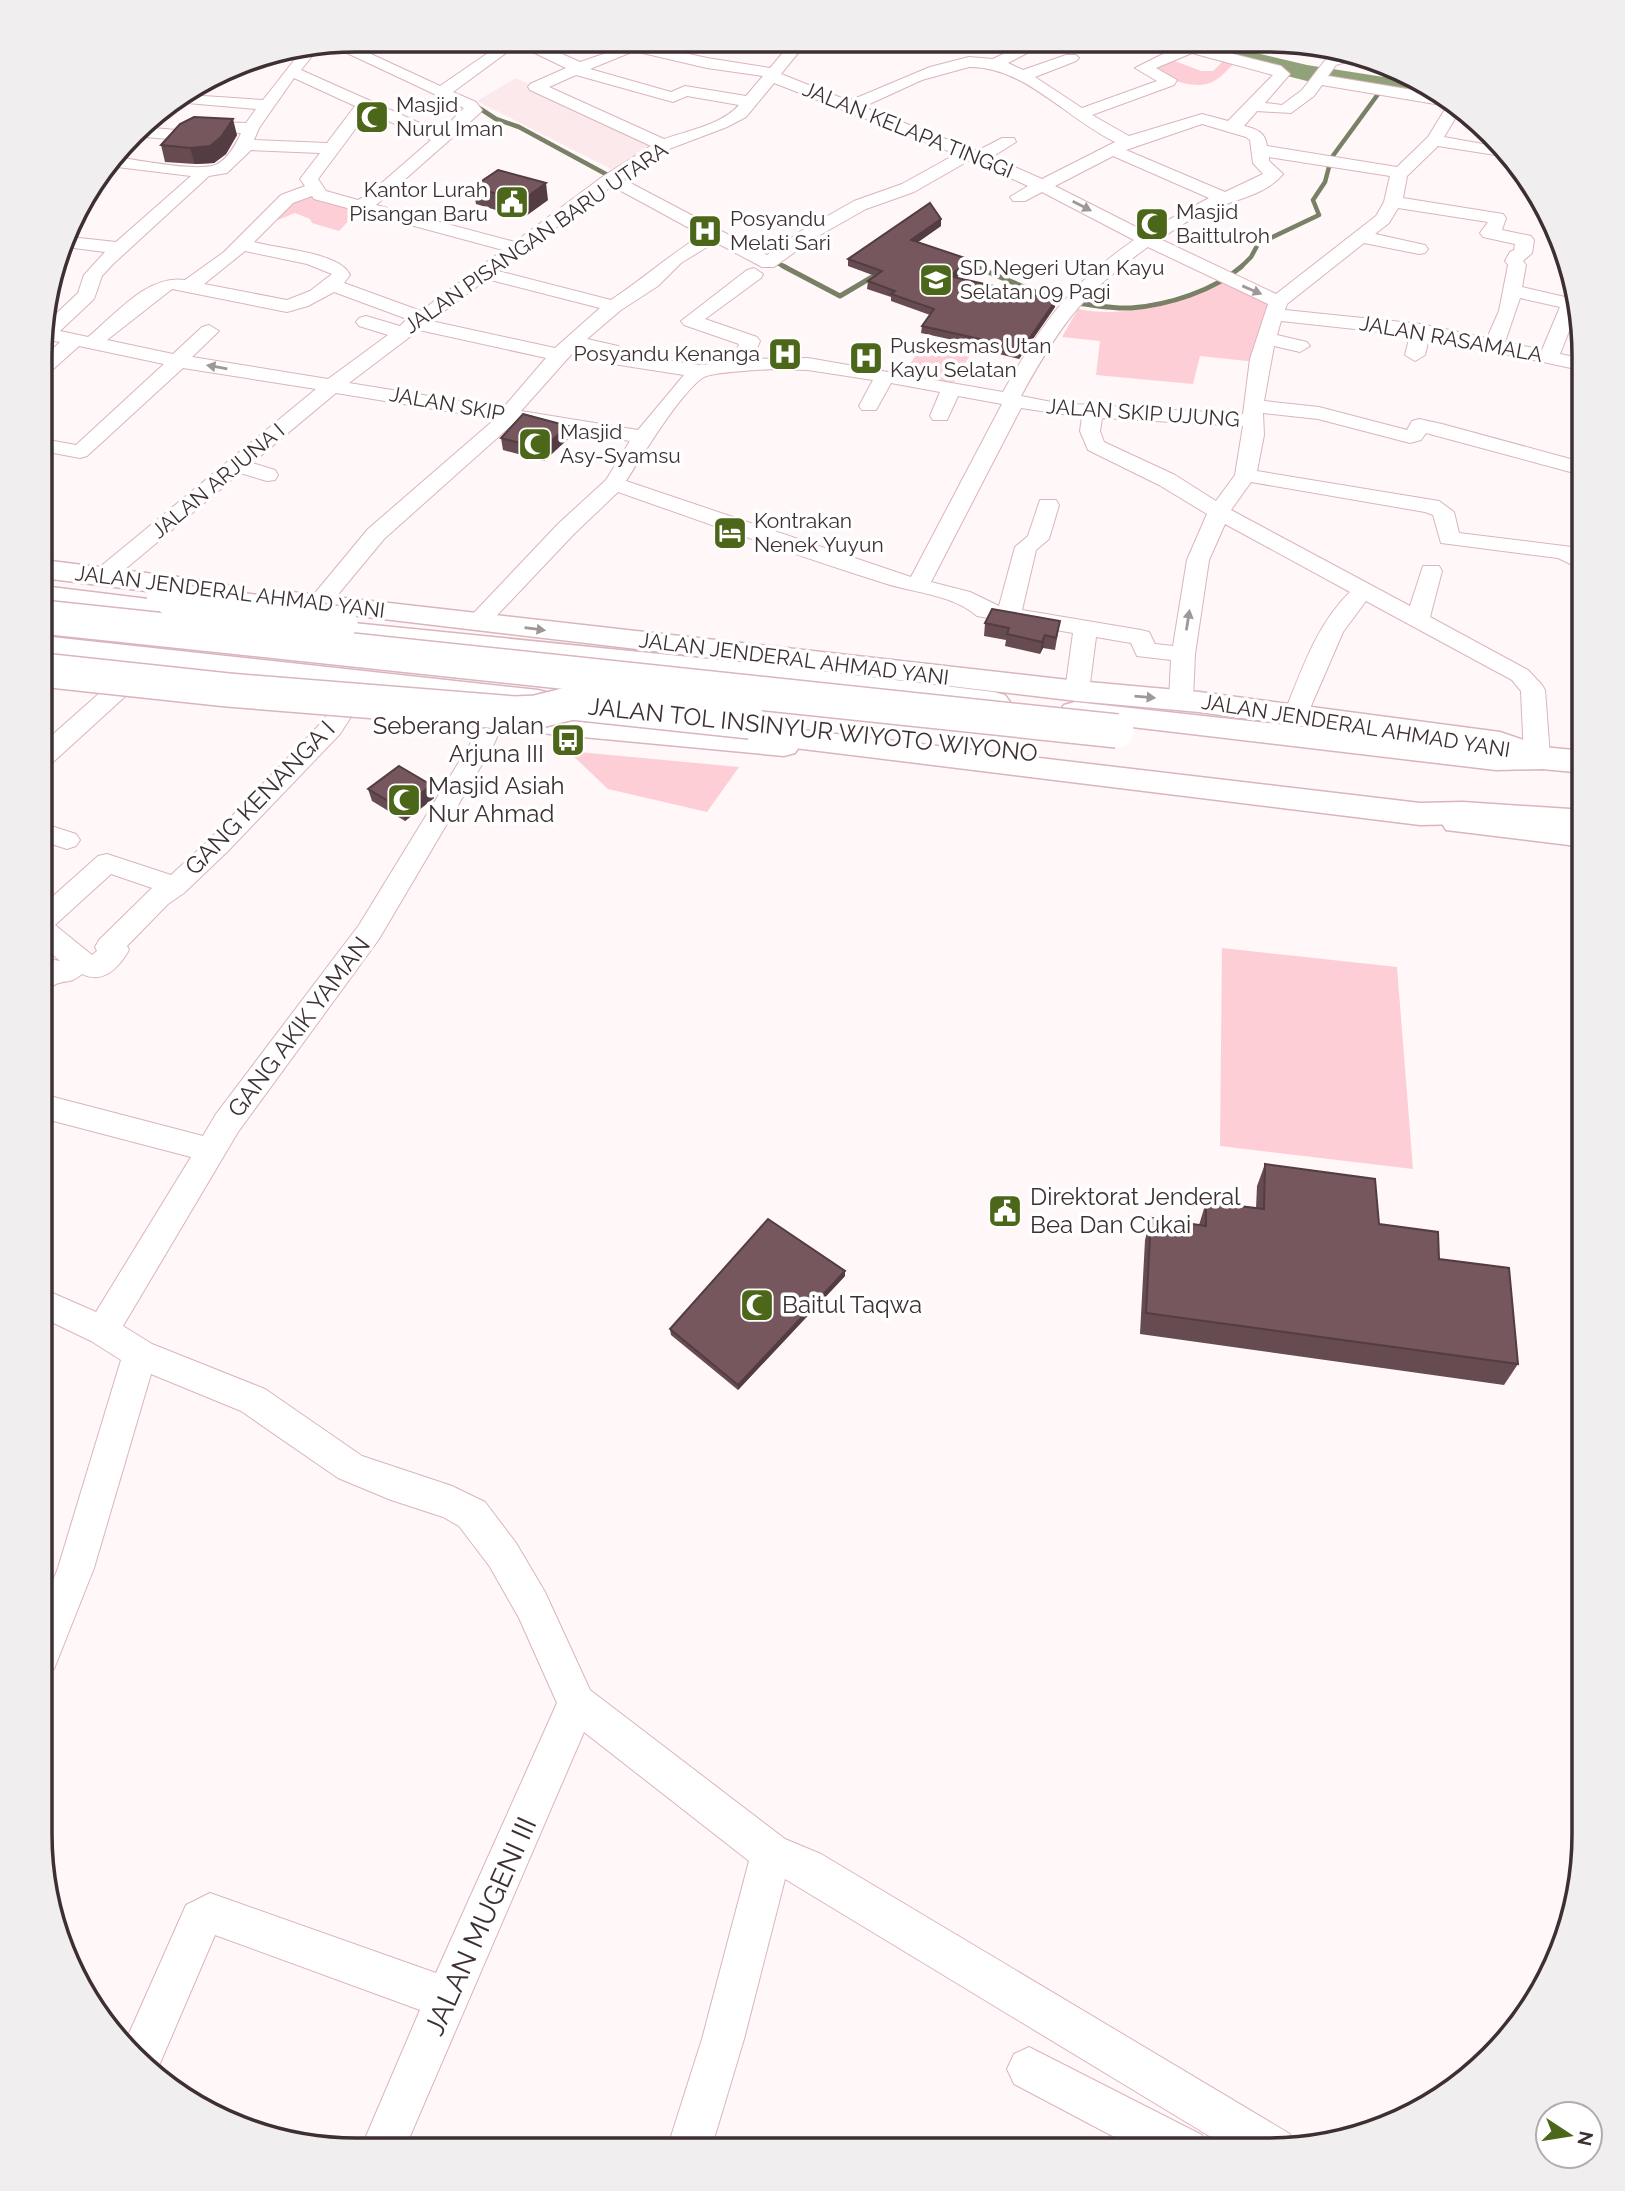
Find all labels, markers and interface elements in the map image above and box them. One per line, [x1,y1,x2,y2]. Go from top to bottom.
street label: JALAN KELAPA TINGGI [799,76,1017,183]
place label: Masjid Nurul Iman [396,92,503,141]
mosque icon: Masjid Nurul Iman [353,98,391,136]
street label: JALAN PISANGAN BARU UTARA [399,137,672,338]
place label: Kantor Lurah Pisangan Baru [349,177,488,226]
public building icon: Kantor Lurah Pisangan Baru [493,183,531,221]
place label: Masjid Baittulroh [1176,199,1270,248]
one-way arrow [1072,201,1092,212]
mosque icon: Masjid Baittulroh [1133,205,1171,243]
place label: Posyandu Melati Sari [730,206,831,255]
hospital icon: Posyandu Melati Sari [686,212,724,250]
place label: SD Negeri Utan Kayu Selatan 09 Pagi [960,255,1164,304]
school or university icon: SD Negeri Utan Kayu Selatan 09 Pagi [917,261,955,299]
one-way arrow [1242,285,1263,296]
street label: JALAN RASAMALA [1358,310,1544,367]
place label: Puskesmas Utan Kayu Selatan [890,333,1051,382]
hospital icon: Posyandu Kenanga [766,335,804,373]
hospital icon: Puskesmas Utan Kayu Selatan [847,339,885,377]
place label: Posyandu Kenanga [574,341,760,366]
one-way arrow [206,361,228,372]
street label: JALAN SKIP [388,381,507,426]
street label: JALAN SKIP UJUNG [1045,393,1241,432]
street label: JALAN ARJUNA I [146,418,289,543]
place label: Masjid Asy-Syamsu [560,419,681,468]
mosque icon: Masjid Asy-Syamsu [516,425,554,463]
place label: Kontrakan Nenek Yuyun [754,508,884,557]
hotel icon: Kontrakan Nenek Yuyun [711,514,749,552]
street label: JALAN JENDERAL AHMAD YANI [74,560,386,623]
one-way arrow [1183,609,1194,631]
one-way arrow [525,624,547,635]
street label: JALAN JENDERAL AHMAD YANI [638,627,950,690]
street label: JALAN JENDERAL AHMAD YANI [1200,689,1512,762]
street label: JALAN TOL INSINYUR WIYOTO WIYONO [587,691,1039,768]
one-way arrow [1135,692,1157,703]
place label: Seberang Jalan Arjuna III [373,711,544,768]
street label: GANG KENANGA I [179,714,341,881]
bus stop icon: Seberang Jalan Arjuna III [549,721,587,759]
place label: Masjid Asiah Nur Ahmad [428,771,564,828]
mosque icon: Masjid Asiah Nur Ahmad [385,781,423,819]
street label: GANG AKIK YAMAN [221,931,376,1123]
place label: Direktorat Jenderal Bea Dan Cukai [1030,1182,1241,1239]
public building icon: Direktorat Jenderal Bea Dan Cukai [986,1192,1024,1230]
mosque icon: Baitul Taqwa [738,1286,776,1324]
place label: Baitul Taqwa [782,1290,922,1319]
street label: JALAN MUGENI III [418,1812,543,2040]
north arrow [1534,2100,1604,2170]
text: N [1573,2129,1598,2148]

